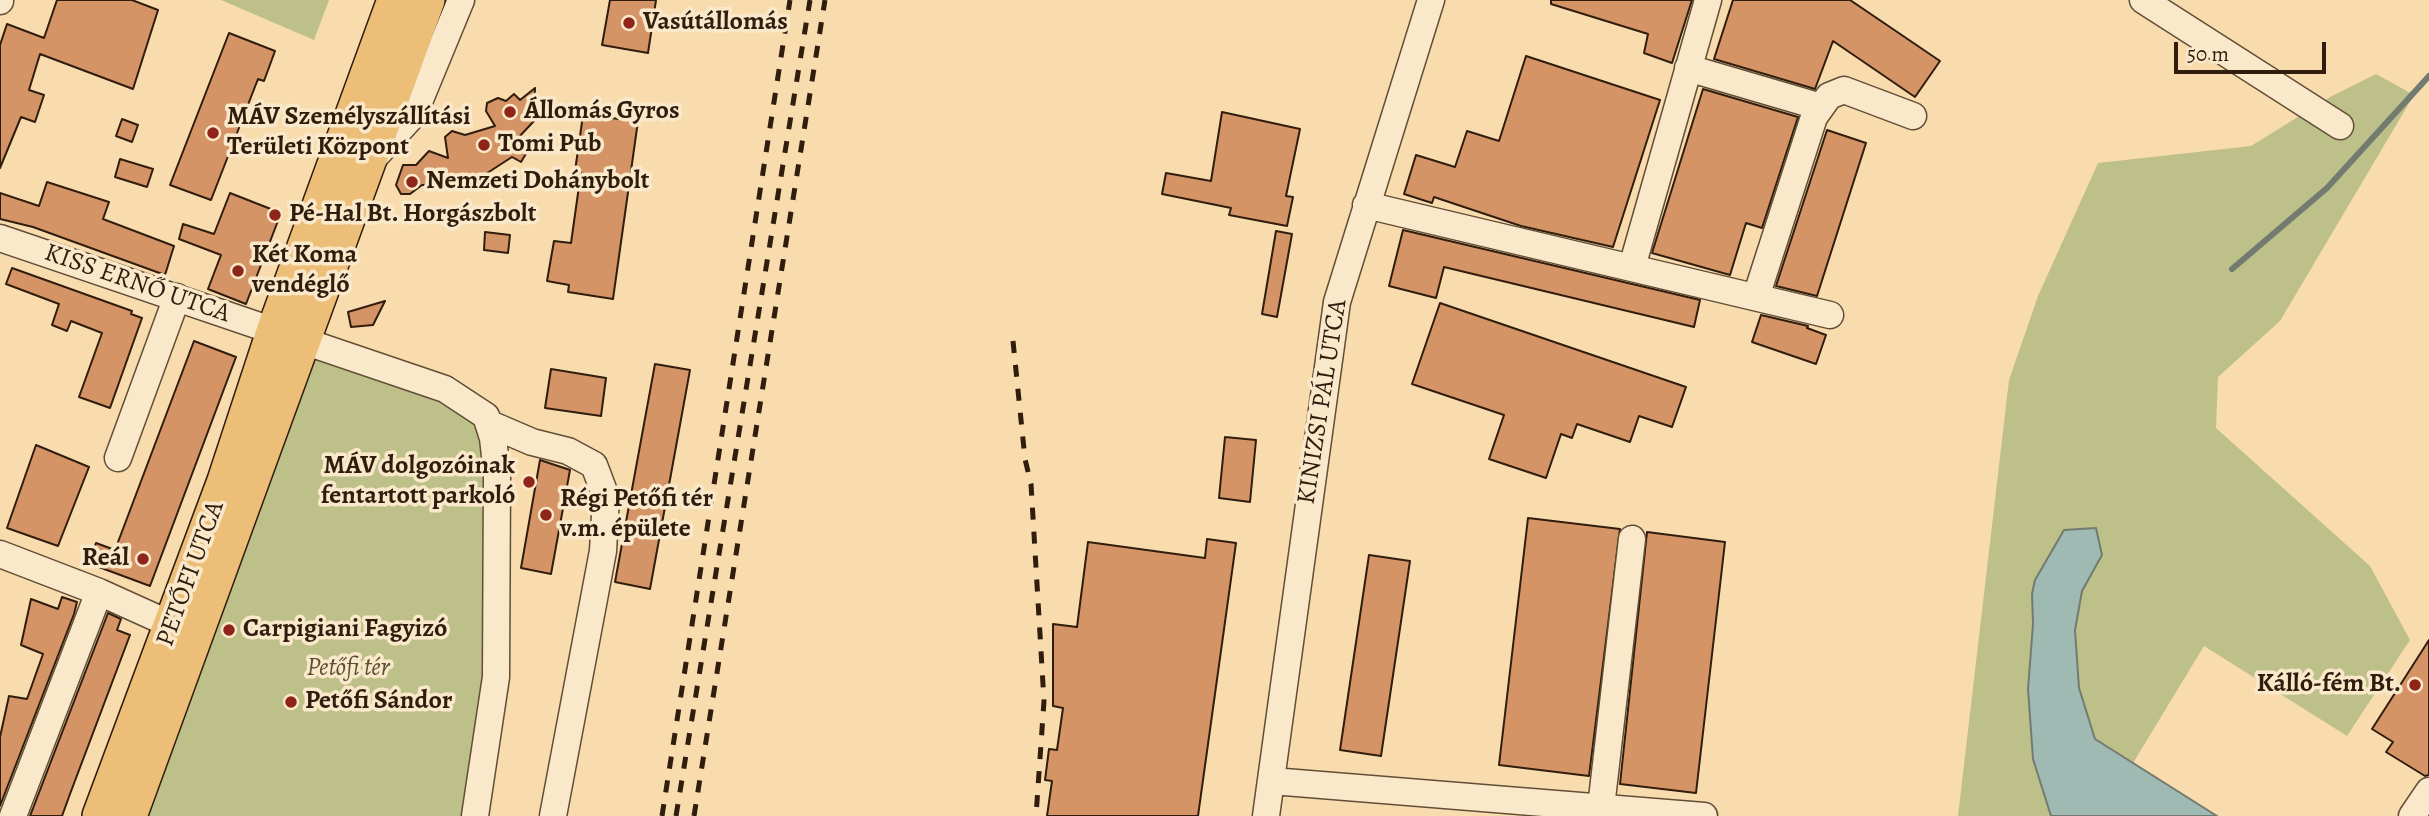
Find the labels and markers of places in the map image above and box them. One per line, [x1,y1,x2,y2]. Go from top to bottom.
place label: Vasútállomás [643,7,788,39]
marker: Vasútállomás [621,15,637,31]
place label: Állomás Gyros [524,96,680,128]
place label: MÁV Személyszállítási Területi Központ [227,102,471,164]
marker: Állomás Gyros [502,104,518,120]
marker: MÁV Személyszállítási Területi Központ [205,125,221,141]
place label: Tomi Pub [498,129,601,161]
marker: Tomi Pub [476,137,492,153]
place label: Nemzeti Dohánybolt [426,166,649,198]
marker: Nemzeti Dohánybolt [404,174,420,190]
place label: Pé-Hal Bt. Horgászbolt [289,199,536,231]
marker: Pé-Hal Bt. Horgászbolt [267,207,283,223]
place label: Két Koma vendéglő [252,240,357,302]
marker: Két Koma vendéglő [230,263,246,279]
place label: MÁV dolgozóinak fentartott parkoló [321,451,515,512]
marker: MÁV dolgozóinak fentartott parkoló [521,474,537,490]
place label: Régi Petőfi tér v.m. épülete [560,484,713,546]
marker: Régi Petőfi tér v.m. épülete [538,507,554,523]
place label: Reál [82,543,129,575]
marker: Reál [135,551,151,567]
place label: Carpigiani Fagyizó [243,614,447,646]
marker: Carpigiani Fagyizó [221,622,237,638]
place label: Kálló-fém Bt. [2257,669,2401,701]
marker: Kálló-fém Bt. [2407,677,2423,693]
place label: Petőfi Sándor [305,686,453,718]
marker: Petőfi Sándor [283,694,299,710]

